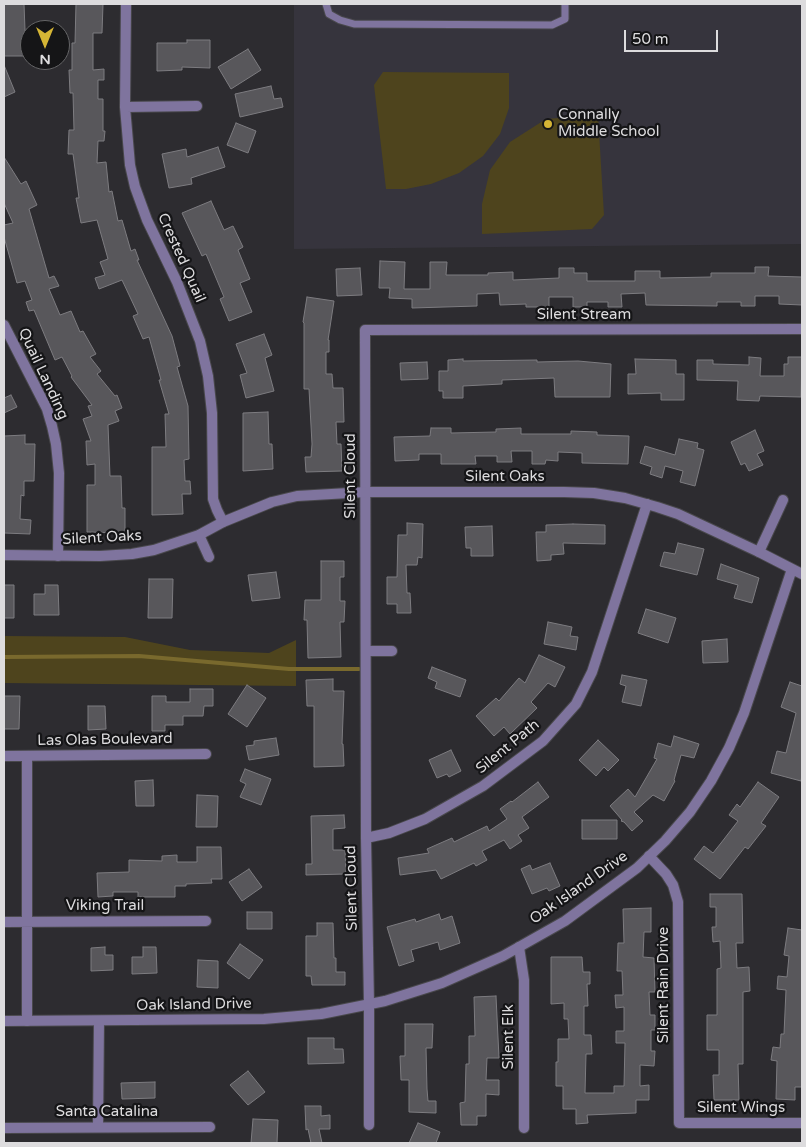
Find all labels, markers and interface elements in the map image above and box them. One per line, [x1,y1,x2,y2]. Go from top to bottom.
north arrow [20,20,70,70]
scale bar [626,20,720,52]
text: 50 m [632,30,669,48]
text: N [39,51,51,68]
place label: Connally Middle School [558,106,659,141]
marker: Connally Middle School [542,118,554,130]
street label: Crested Quail [153,210,209,306]
street label: Silent Stream [537,306,631,324]
street label: Quail Landing [14,325,72,423]
street label: Silent Cloud [342,433,360,519]
street label: Silent Oaks [465,468,545,486]
street label: Silent Oaks [62,527,142,549]
street label: Silent Path [473,716,543,778]
street label: Las Olas Boulevard [37,730,173,750]
street label: Silent Cloud [342,845,362,931]
street label: Oak Island Drive [527,848,631,928]
street label: Viking Trail [66,897,144,915]
street label: Silent Rain Drive [655,927,673,1043]
street label: Oak Island Drive [136,995,252,1015]
street label: Silent Elk [500,1004,518,1070]
street label: Silent Wings [697,1099,785,1117]
street label: Santa Catalina [56,1103,158,1121]

